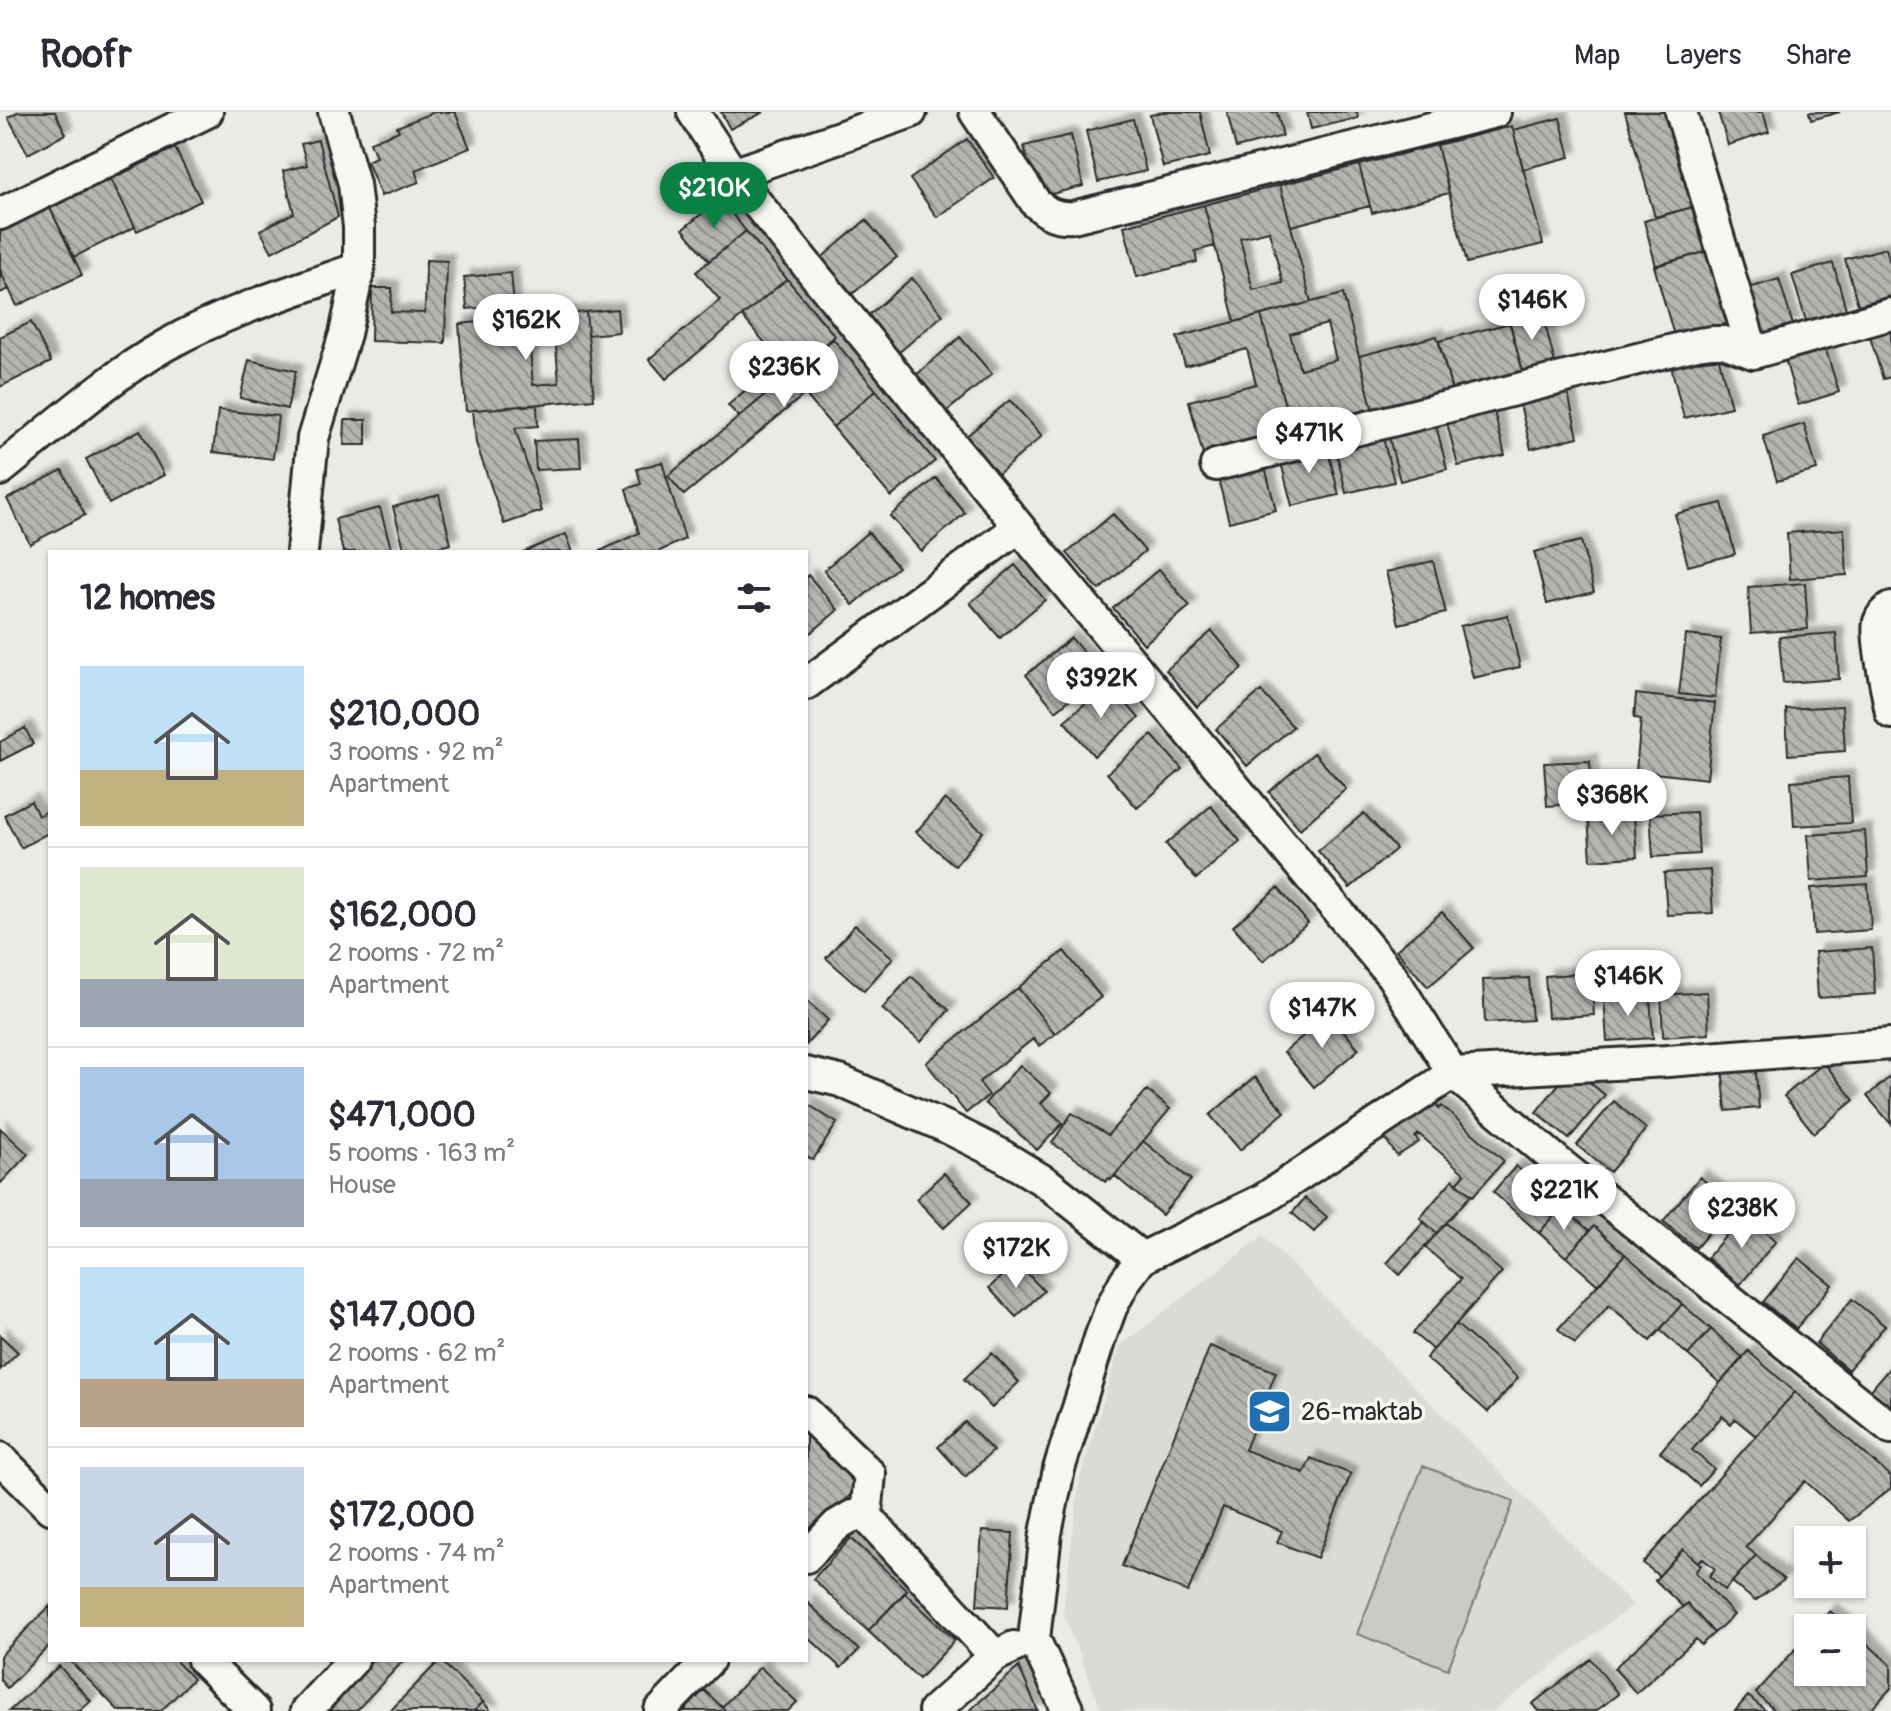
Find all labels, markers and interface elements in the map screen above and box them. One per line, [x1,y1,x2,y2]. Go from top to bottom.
text: Roofr [40,31,132,79]
text: Map [1574,38,1620,73]
text: Layers [1664,38,1741,73]
text: Share [1785,38,1851,73]
pin: $210K [658,162,770,230]
text: $210K [678,172,750,204]
pin: $146K [1476,274,1588,342]
text: $146K [1497,284,1567,316]
pin: $162K [470,294,582,362]
text: $162K [491,304,561,336]
pin: $236K [728,341,840,409]
text: $236K [747,351,821,383]
pin: $471K [1253,407,1365,475]
text: $471K [1275,417,1343,449]
icon: filters [732,576,776,620]
text: 12 homes [80,577,215,620]
pin: $392K [1045,652,1157,720]
text: $392K [1065,662,1137,694]
text: $210,000 [328,693,480,736]
icon: home [144,698,240,794]
text: 3 rooms · 92 m² [328,736,504,768]
text: Apartment [328,768,449,800]
pin: $368K [1556,769,1668,837]
text: $368K [1576,779,1648,811]
text: $162,000 [328,894,477,937]
icon: home [144,899,240,995]
text: 2 rooms · 72 m² [328,937,504,969]
pin: $146K [1572,950,1684,1018]
text: $146K [1593,960,1663,992]
text: Apartment [328,969,449,1001]
pin: $147K [1266,982,1378,1050]
text: $147K [1288,992,1356,1024]
text: $471,000 [328,1094,476,1137]
icon: home [144,1099,240,1195]
text: 5 rooms · 163 m² [328,1137,515,1169]
pin: $221K [1508,1164,1620,1232]
text: House [328,1169,396,1201]
text: $221K [1529,1174,1599,1206]
pin: $238K [1686,1182,1798,1250]
text: $238K [1706,1192,1778,1224]
pin: $172K [960,1222,1072,1290]
text: $172K [982,1232,1050,1264]
text: $147,000 [328,1294,476,1337]
icon: home [144,1299,240,1395]
text: 2 rooms · 62 m² [328,1337,505,1369]
text: Apartment [328,1369,449,1401]
school or university icon: 26-maktab [1246,1388,1294,1436]
place label: 26-maktab [1301,1396,1423,1428]
text: $172,000 [328,1494,475,1537]
icon: home [144,1499,240,1595]
map controls [1794,1526,1866,1686]
button: + [1794,1526,1866,1598]
text: 2 rooms · 74 m² [328,1537,505,1569]
text: Apartment [328,1569,449,1601]
button: − [1794,1614,1866,1686]

